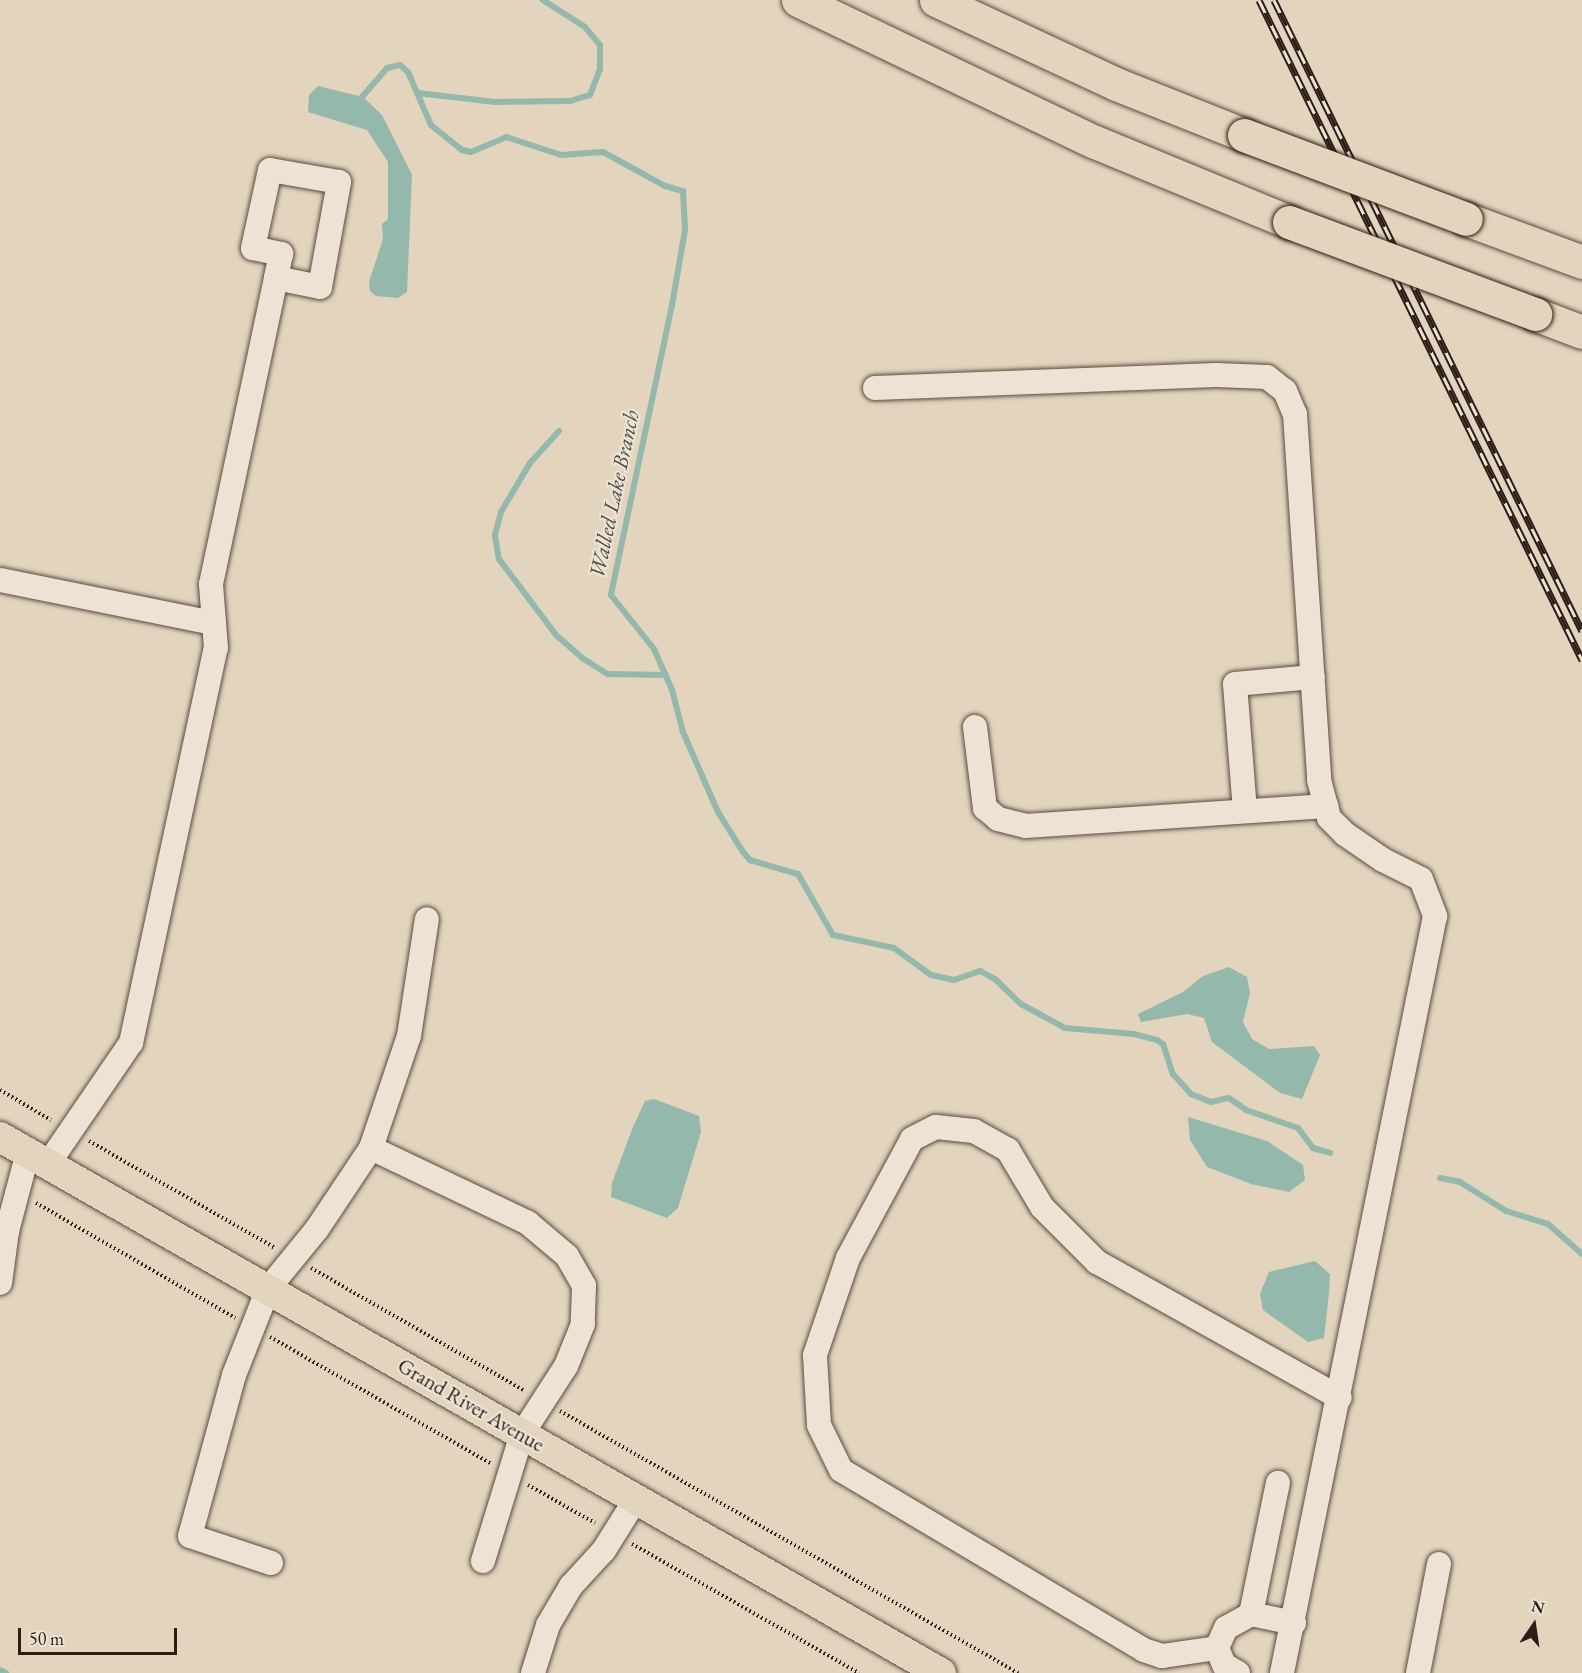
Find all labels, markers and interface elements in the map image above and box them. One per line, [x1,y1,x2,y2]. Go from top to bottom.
water label: Walled Lake Branch [583,408,645,580]
street label: Grand River Avenue [393,1353,549,1457]
north arrow [1504,1595,1564,1655]
text: N [1529,1595,1547,1619]
scale bar [21,1616,180,1654]
text: 50 m [29,1627,64,1650]

